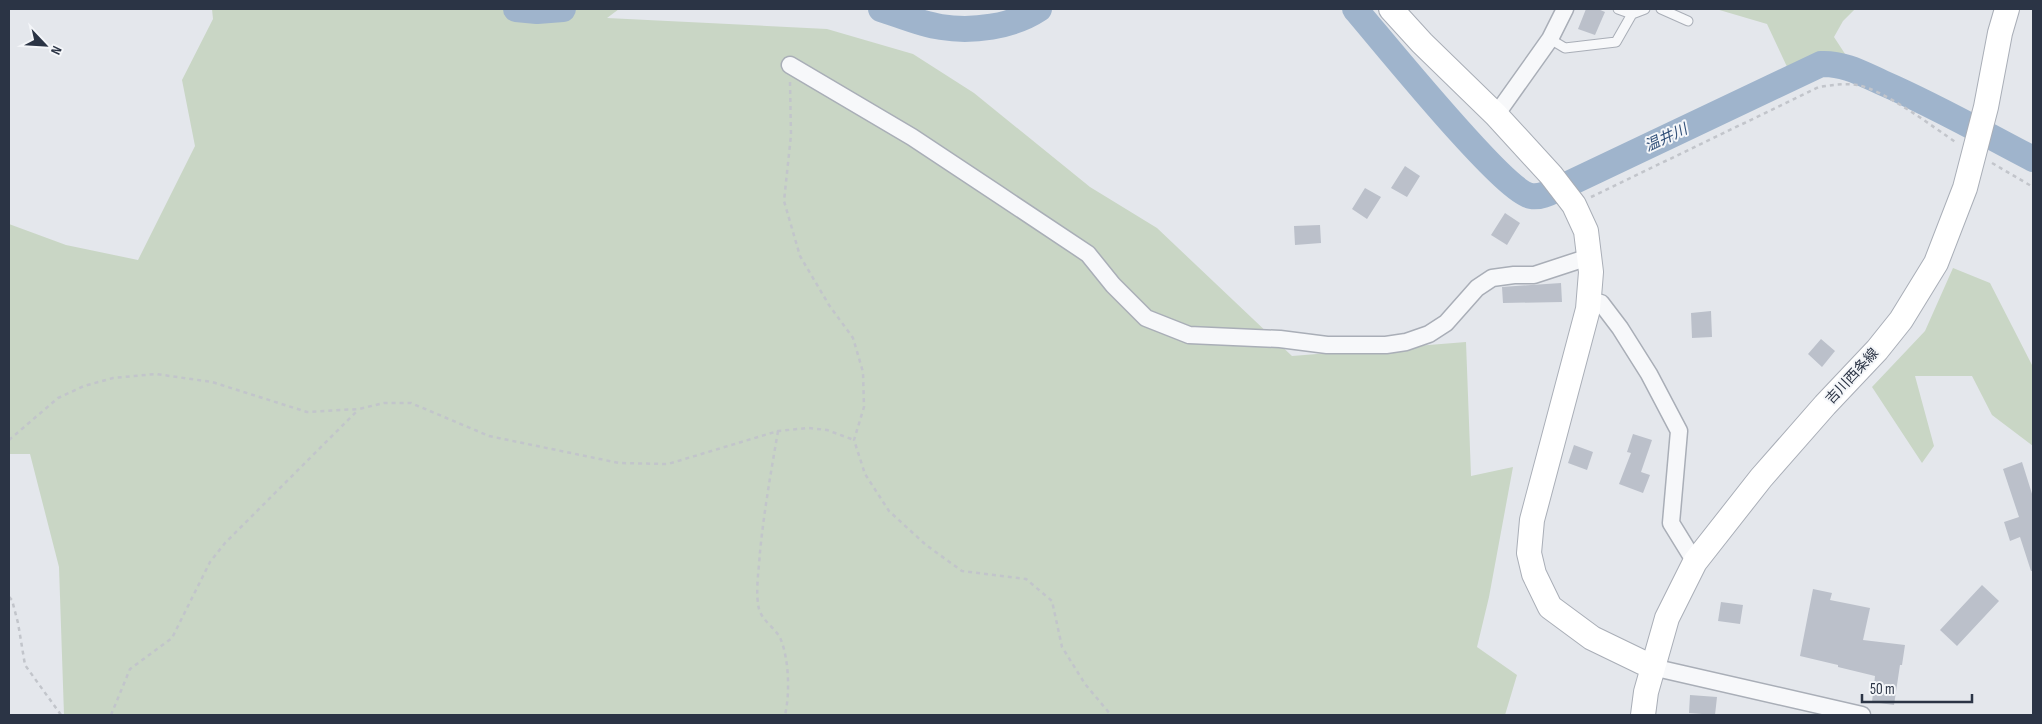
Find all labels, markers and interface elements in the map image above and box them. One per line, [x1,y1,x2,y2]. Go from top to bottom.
north arrow [20,20,70,70]
text: N [47,43,66,57]
water label: 温井川 [1642,119,1692,156]
street label: 吉川西条線 [1822,345,1882,407]
scale bar [1862,672,1972,704]
text: 50 m [1870,680,1895,699]

